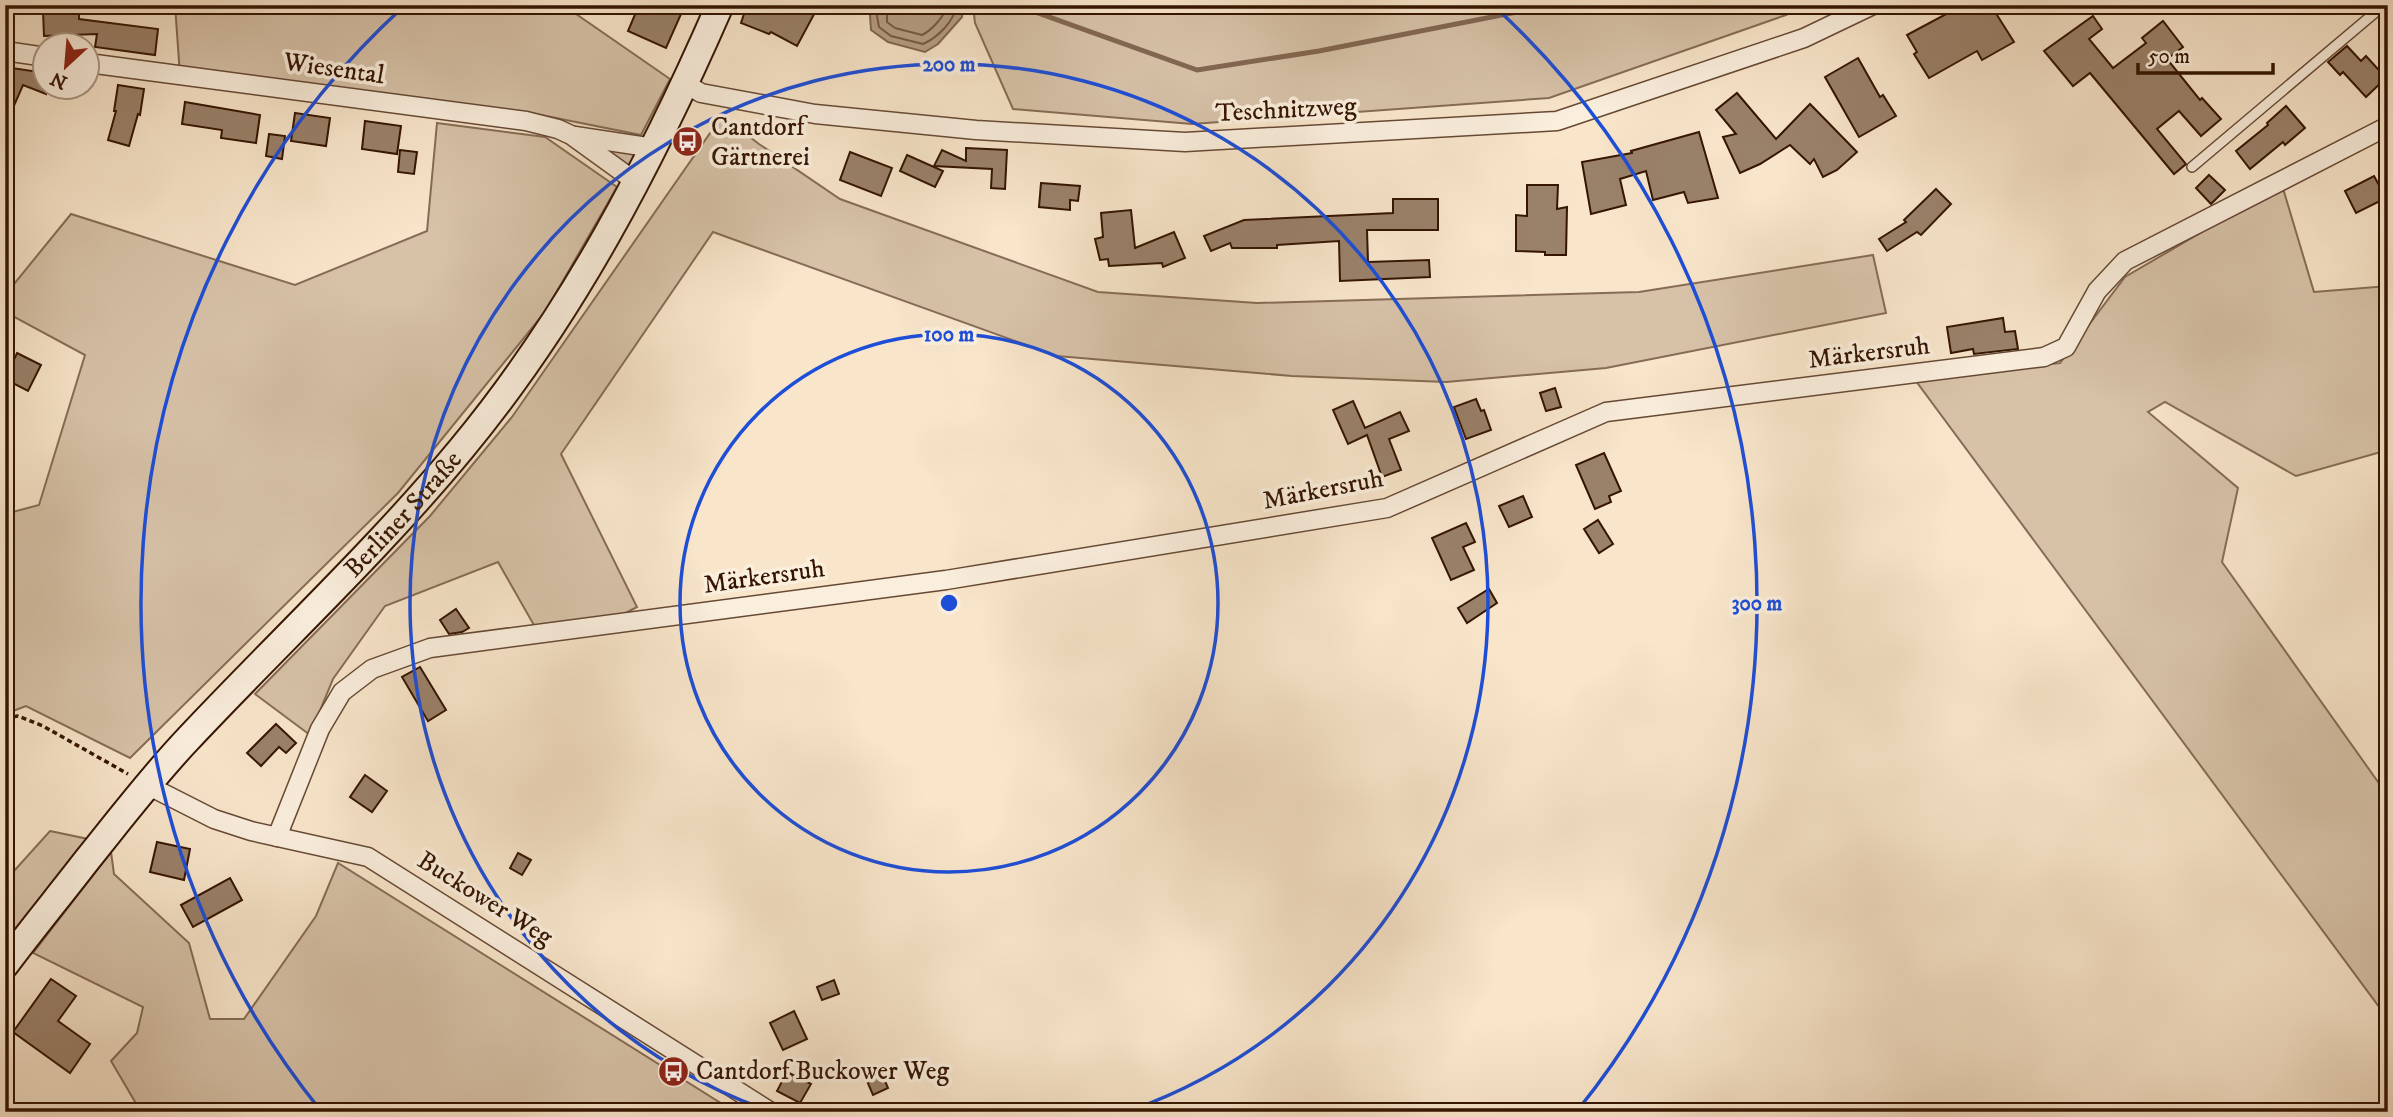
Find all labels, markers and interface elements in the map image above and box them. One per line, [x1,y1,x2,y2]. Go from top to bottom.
north arrow [32,32,102,102]
scale bar [2138,32,2272,76]
text: 50 m [2148,44,2190,70]
street label: Wiesental [281,45,387,92]
text: 200 m [922,52,976,78]
text: N [47,66,71,94]
street label: Teschnitzweg [1215,90,1358,130]
place label: Cantdorf Gärtnerei [711,111,810,174]
bus stop icon: Cantdorf Gärtnerei [671,125,705,159]
text: 100 m [924,322,974,348]
street label: Märkersruh [1806,329,1932,377]
street label: Berliner Straße [337,444,469,585]
street label: Märkersruh [1260,462,1386,518]
street label: Märkersruh [701,552,827,602]
centre of rings [937,591,961,615]
text: 300 m [1732,591,1783,617]
street label: Buckower Weg [411,844,559,954]
bus stop icon: Cantdorf Buckower Weg [656,1054,690,1088]
place label: Cantdorf Buckower Weg [696,1055,950,1088]

